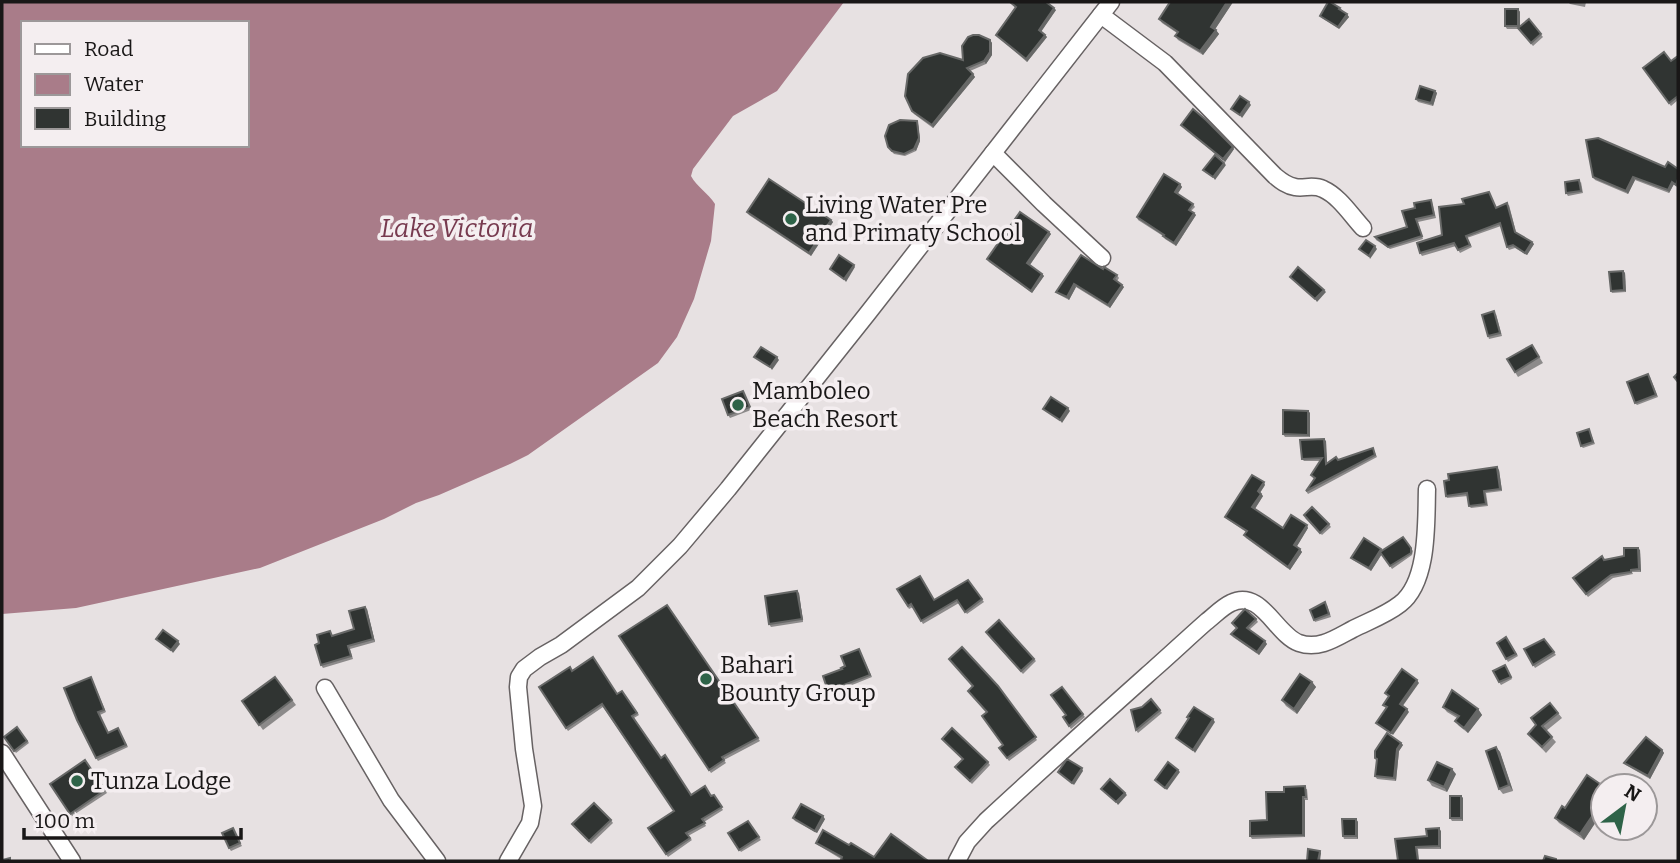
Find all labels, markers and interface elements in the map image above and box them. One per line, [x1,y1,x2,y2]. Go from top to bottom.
legend [21,21,248,147]
text: Road [84,36,133,62]
text: Water [84,71,143,97]
text: Building [84,106,167,132]
place label: Living Water Pre and Primaty School [805,191,1021,247]
marker: Living Water Pre and Primaty School [783,211,799,227]
water label: Lake Victoria [381,213,533,244]
place label: Mamboleo Beach Resort [752,377,898,433]
marker: Mamboleo Beach Resort [730,397,746,413]
place label: Bahari Bounty Group [720,651,876,707]
marker: Bahari Bounty Group [698,671,714,687]
place label: Tunza Lodge [91,767,231,795]
north arrow [1589,772,1659,842]
marker: Tunza Lodge [69,773,85,789]
text: N [1620,779,1645,807]
scale bar [24,796,242,840]
text: 100 m [35,808,95,834]

